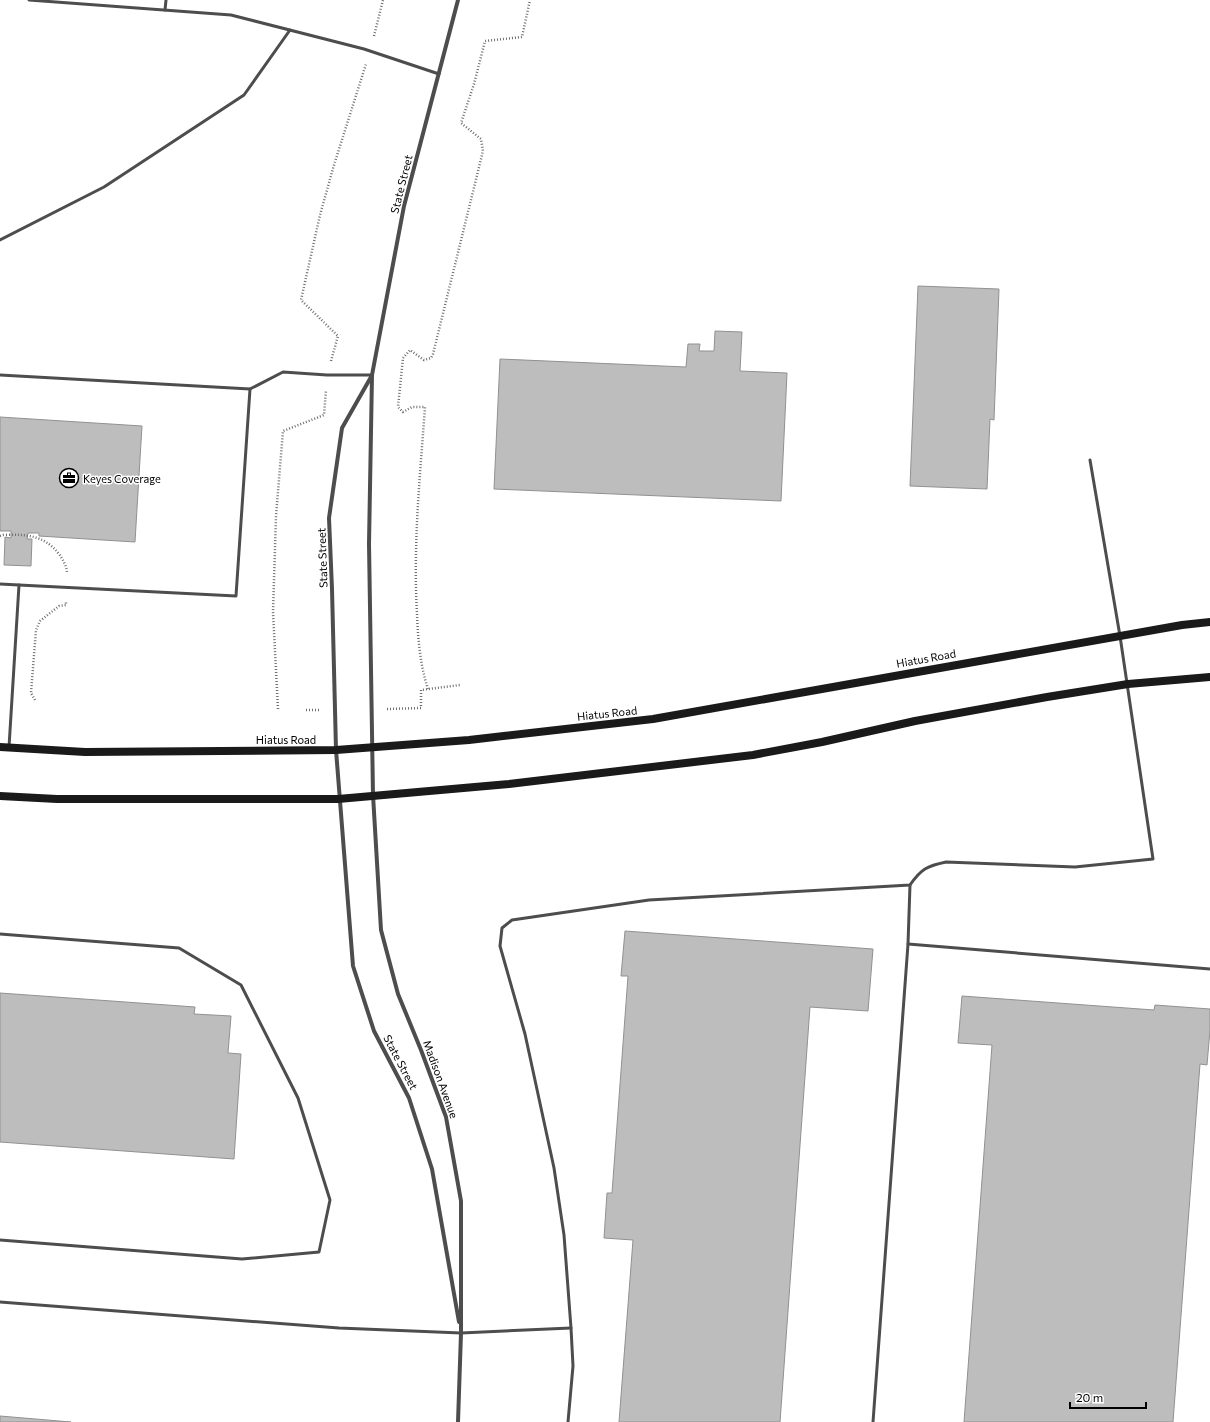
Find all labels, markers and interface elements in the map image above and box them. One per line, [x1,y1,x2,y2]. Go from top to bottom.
street label: State Street [387,153,415,215]
office icon: Keyes Coverage [58,467,80,489]
place label: Keyes Coverage [83,472,161,485]
street label: State Street [314,527,330,588]
street label: Hiatus Road [895,646,957,670]
street label: Hiatus Road [576,703,638,723]
street label: Hiatus Road [256,733,316,746]
street label: State Street [381,1032,421,1092]
street label: Madison Avenue [421,1038,461,1120]
scale bar [1070,1384,1146,1410]
text: 20 m [1076,1390,1103,1404]

